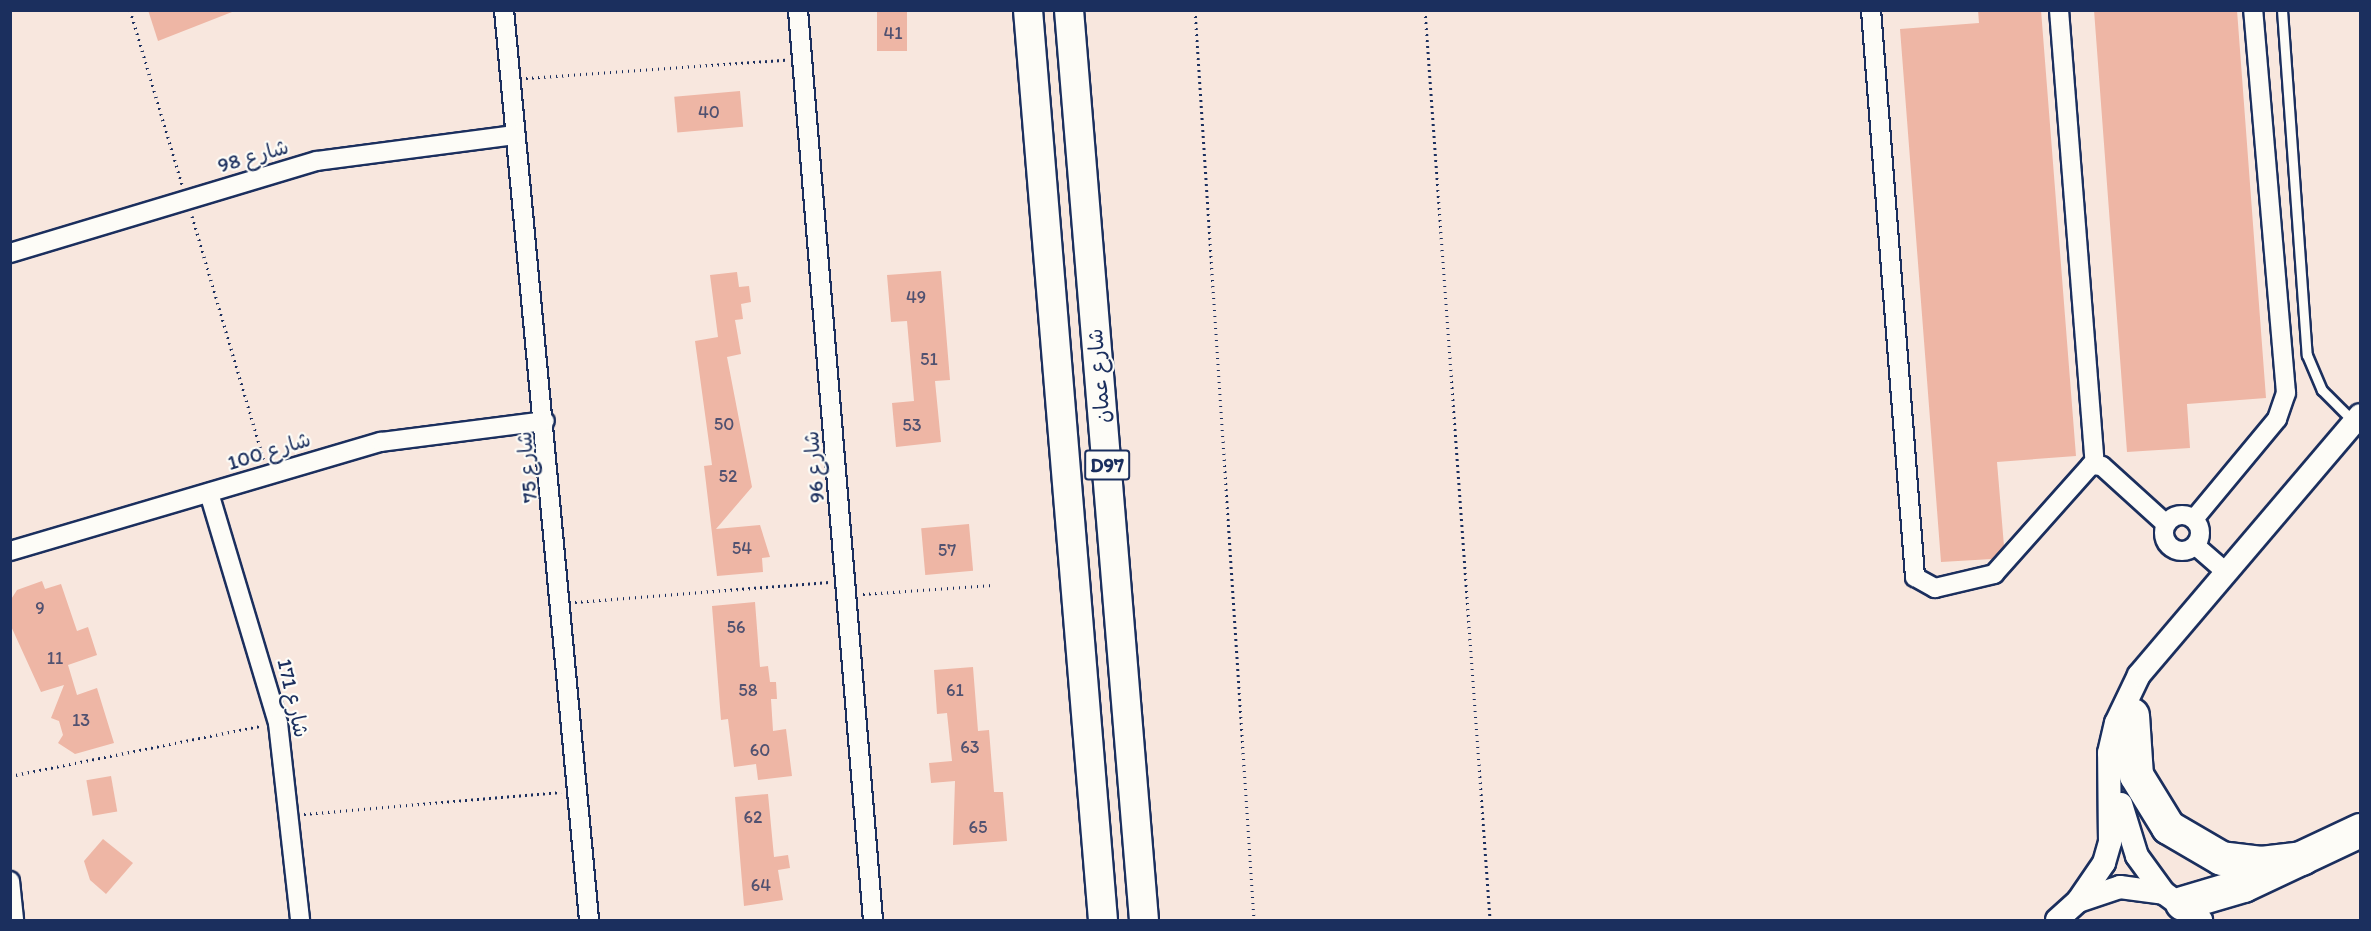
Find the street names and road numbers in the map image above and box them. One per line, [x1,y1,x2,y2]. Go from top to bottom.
street label: شارع 98 [215,134,291,178]
street label: شارع عمان [1082,328,1116,424]
street label: شارع 100 [224,426,314,476]
street label: شارع 75 [511,430,543,504]
street label: شارع 96 [798,430,830,504]
road number: D97 [1083,448,1131,482]
street label: شارع 171 [272,656,314,740]

